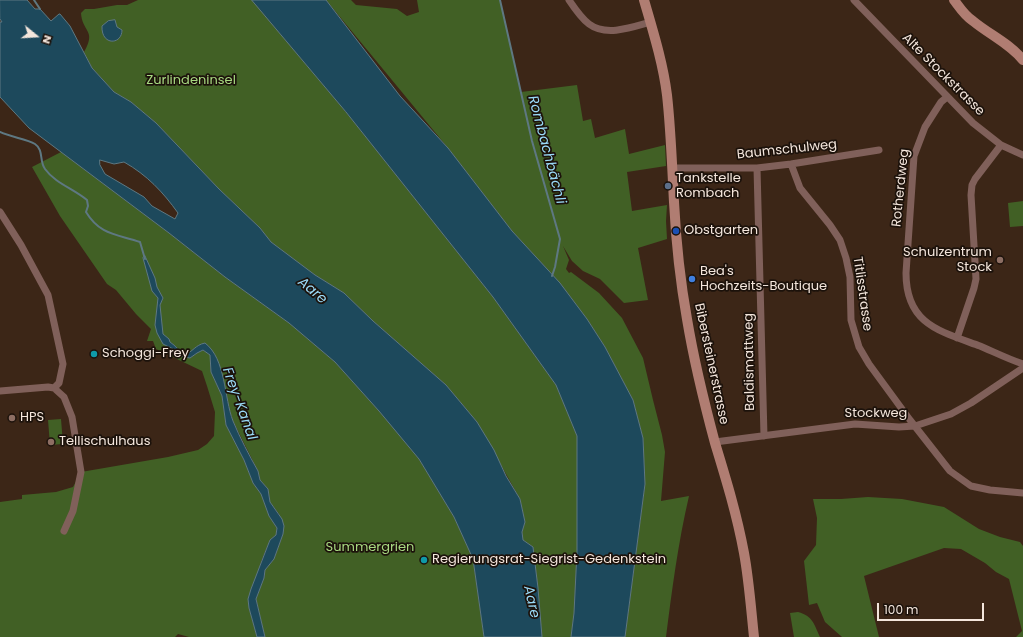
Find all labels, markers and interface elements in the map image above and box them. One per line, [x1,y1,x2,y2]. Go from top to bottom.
north arrow [16,16,56,56]
street label: Alte Stockstrasse [898,30,988,120]
text: N [39,33,56,46]
park label: Zurlindeninsel [146,73,236,89]
water label: Rombachbächli [523,94,569,206]
street label: Baumschulweg [736,137,838,163]
street label: Rotherdweg [889,148,913,228]
place label: Tankstelle Rombach [676,171,741,202]
marker: Tankstelle Rombach [663,181,673,191]
place label: Obstgarten [684,223,758,239]
marker: Obstgarten [671,226,681,236]
place label: Schulzentrum Stock [903,245,992,276]
marker: Schulzentrum Stock [995,255,1005,265]
street label: Titlisstrasse [849,256,875,332]
place label: Bea's Hochzeits-Boutique [700,264,827,295]
water label: Aare [294,274,330,308]
marker: Bea's Hochzeits-Boutique [687,274,697,284]
street label: Bibersteinerstrasse [691,302,731,426]
street label: Baldismattweg [741,313,759,411]
place label: Schoggi-Frey [102,346,189,362]
marker: Schoggi-Frey [89,349,99,359]
water label: Frey-Kanal [218,365,260,443]
street label: Stockweg [845,406,907,422]
place label: HPS [20,410,44,426]
marker: HPS [7,413,17,423]
place label: Tellischulhaus [59,434,150,450]
marker: Tellischulhaus [46,437,56,447]
park label: Summergrien [326,540,414,556]
place label: Regierungsrat-Siegrist-Gedenkstein [432,552,666,568]
marker: Regierungsrat-Siegrist-Gedenkstein [419,555,429,565]
water label: Aare [519,584,543,620]
scale bar [879,595,986,621]
text: 100 m [884,601,918,618]

